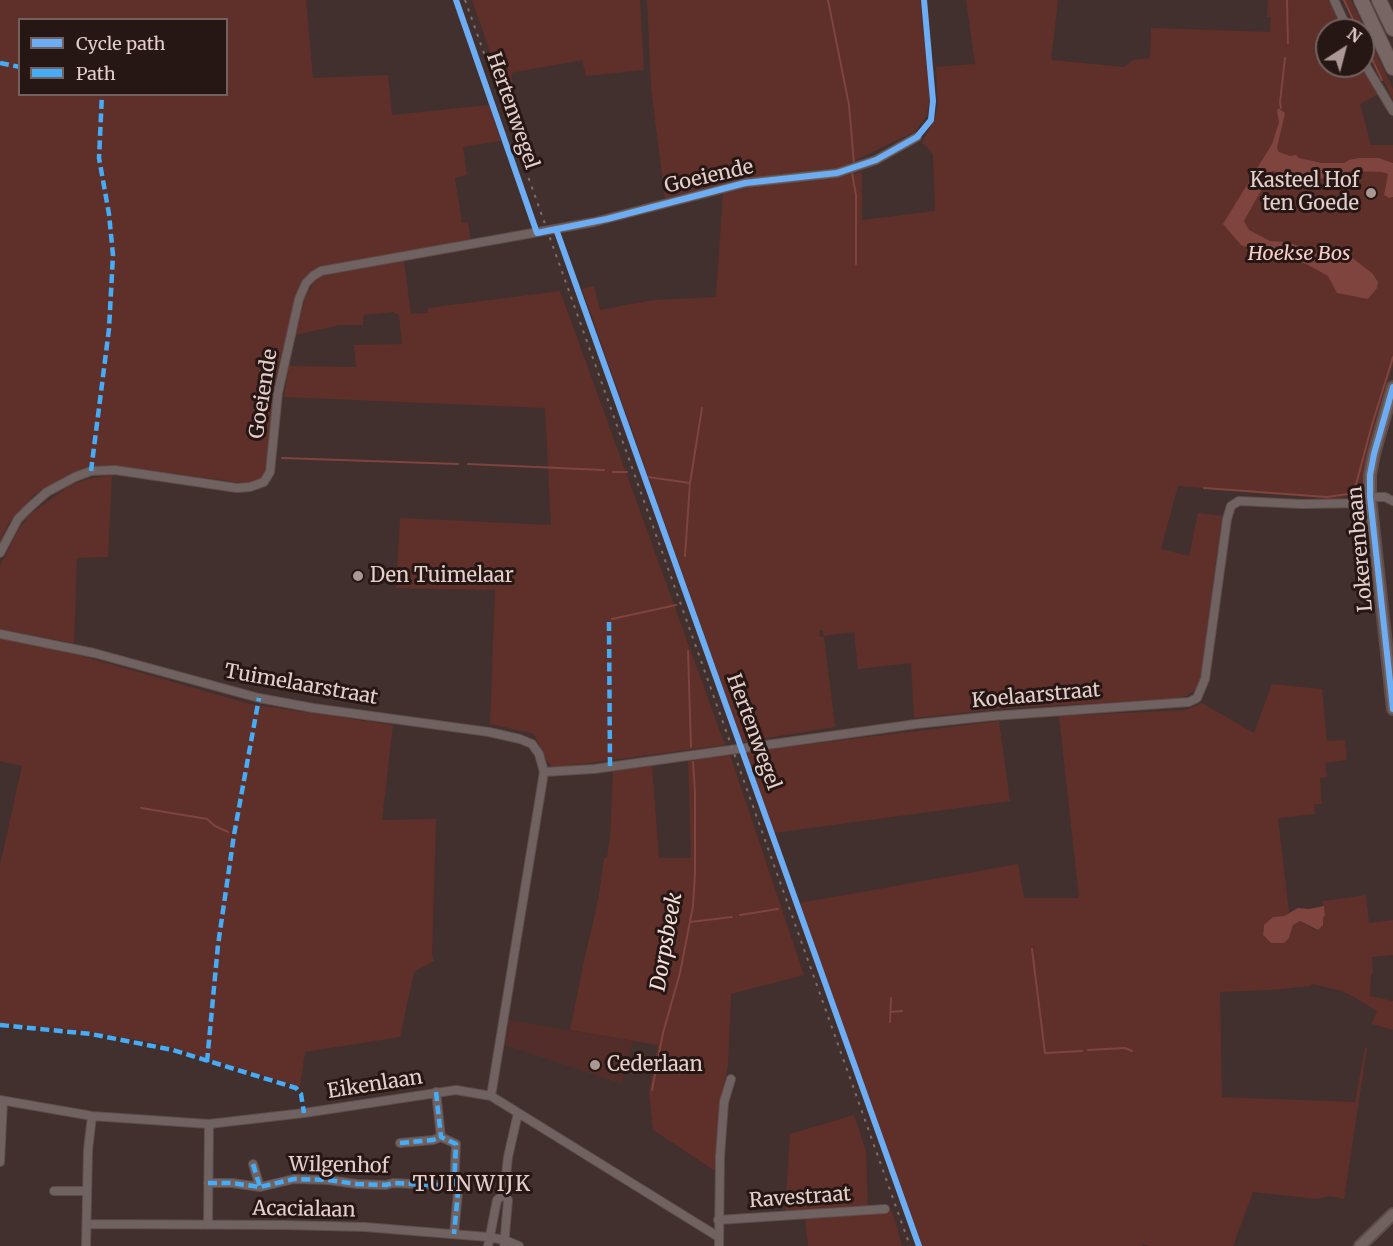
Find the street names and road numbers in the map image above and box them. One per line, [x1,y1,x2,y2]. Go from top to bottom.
street label: Hertenwegel [481,50,543,172]
street label: Goeiende [662,155,756,199]
street label: Goeiende [245,347,283,441]
street label: Lokerenbaan [1344,485,1378,613]
street label: Tuimelaarstraat [222,660,380,710]
street label: Hertenwegel [721,671,785,793]
street label: Koelaarstraat [971,678,1101,714]
street label: Eikenlaan [326,1066,424,1104]
street label: Wilgenhof [289,1153,389,1179]
street label: Ravestraat [748,1182,852,1214]
street label: Acacialaan [252,1197,356,1223]

